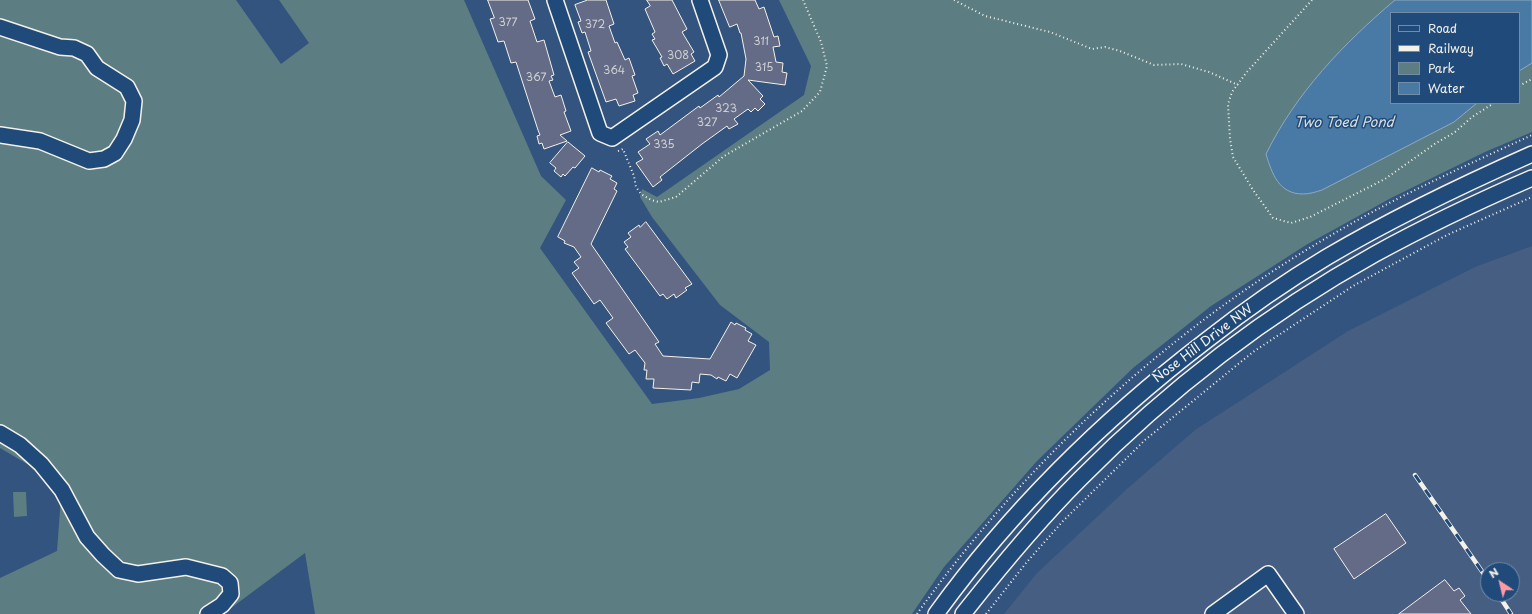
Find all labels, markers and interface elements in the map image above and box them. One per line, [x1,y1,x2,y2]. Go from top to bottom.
legend [1390,12,1520,104]
house number: 377 [498,16,518,30]
house number: 372 [585,18,605,32]
text: Road [1428,19,1457,37]
house number: 311 [753,35,769,49]
text: Railway [1428,39,1474,57]
house number: 308 [667,49,689,63]
text: Park [1428,59,1455,77]
house number: 315 [755,61,773,75]
house number: 364 [603,64,625,78]
house number: 367 [526,71,546,85]
text: Water [1428,79,1464,97]
house number: 323 [715,102,737,116]
water label: Two Toed Pond [1294,115,1394,131]
house number: 327 [697,116,717,130]
house number: 335 [653,138,675,152]
street label: Nose Hill Drive NW [1150,301,1256,387]
north arrow [1480,562,1520,602]
text: N [1485,563,1502,582]

